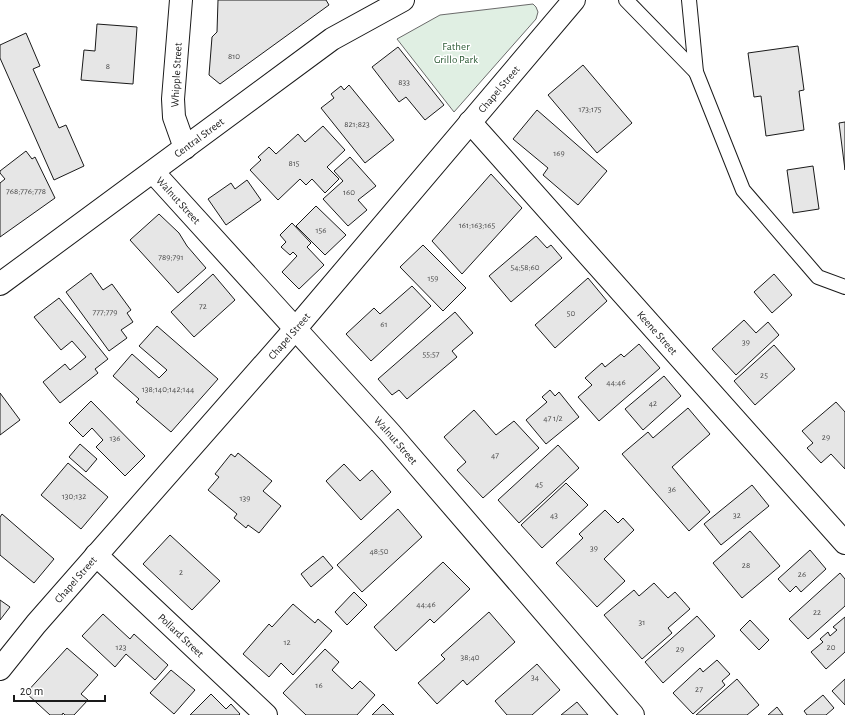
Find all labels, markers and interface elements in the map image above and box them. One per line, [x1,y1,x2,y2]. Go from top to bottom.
park label: Father Grillo Park [434,41,478,65]
street label: Whipple Street [169,42,184,108]
house number: 810 [228,52,240,61]
house number: 8 [106,62,110,71]
street label: Chapel Street [476,63,522,115]
house number: 833 [398,78,410,87]
house number: 173;175 [578,105,602,114]
street label: Central Street [172,116,226,160]
house number: 821;823 [344,120,370,129]
house number: 169 [553,149,565,158]
house number: 815 [288,159,300,168]
street label: Walnut Street [154,175,203,227]
house number: 768;776;778 [6,187,46,196]
house number: 160 [343,188,355,197]
house number: 161;163;165 [459,221,496,230]
house number: 156 [315,226,327,235]
house number: 789;791 [158,253,184,262]
house number: 54;58;60 [510,263,540,272]
house number: 159 [427,274,439,283]
house number: 72 [199,302,207,311]
house number: 777;779 [92,308,118,317]
house number: 50 [567,309,576,318]
street label: Keene Street [635,309,680,357]
street label: Chapel Street [266,310,313,362]
house number: 61 [380,320,388,329]
house number: 39 [742,338,750,347]
house number: 55;57 [422,350,440,359]
house number: 25 [760,371,768,380]
house number: 44;46 [606,378,626,387]
house number: 138;140;142;144 [142,385,195,394]
house number: 42 [649,399,657,408]
house number: 47 1/2 [543,414,563,423]
street label: Walnut Street [372,415,420,467]
house number: 29 [822,433,830,442]
house number: 136 [109,434,121,443]
house number: 47 [491,451,499,460]
house number: 45 [535,480,543,489]
house number: 36 [668,485,676,494]
house number: 130;132 [62,492,86,501]
house number: 139 [239,494,251,503]
house number: 43 [550,511,558,520]
house number: 32 [733,511,741,520]
house number: 39 [590,544,598,553]
house number: 48;50 [369,547,389,556]
street label: Chapel Street [52,554,99,605]
house number: 28 [742,561,750,570]
house number: 2 [179,568,183,577]
house number: 26 [798,570,806,579]
house number: 44;46 [416,600,436,609]
house number: 22 [813,608,821,617]
street label: Pollard Street [156,612,206,660]
house number: 31 [639,618,645,627]
house number: 12 [283,638,291,647]
house number: 123 [116,643,127,652]
house number: 20 [827,643,836,652]
house number: 29 [676,645,684,654]
house number: 38;40 [460,653,480,662]
house number: 34 [531,673,540,682]
scale bar [14,677,105,703]
house number: 16 [315,681,323,690]
text: 20 m [20,685,43,697]
house number: 27 [695,685,703,694]

